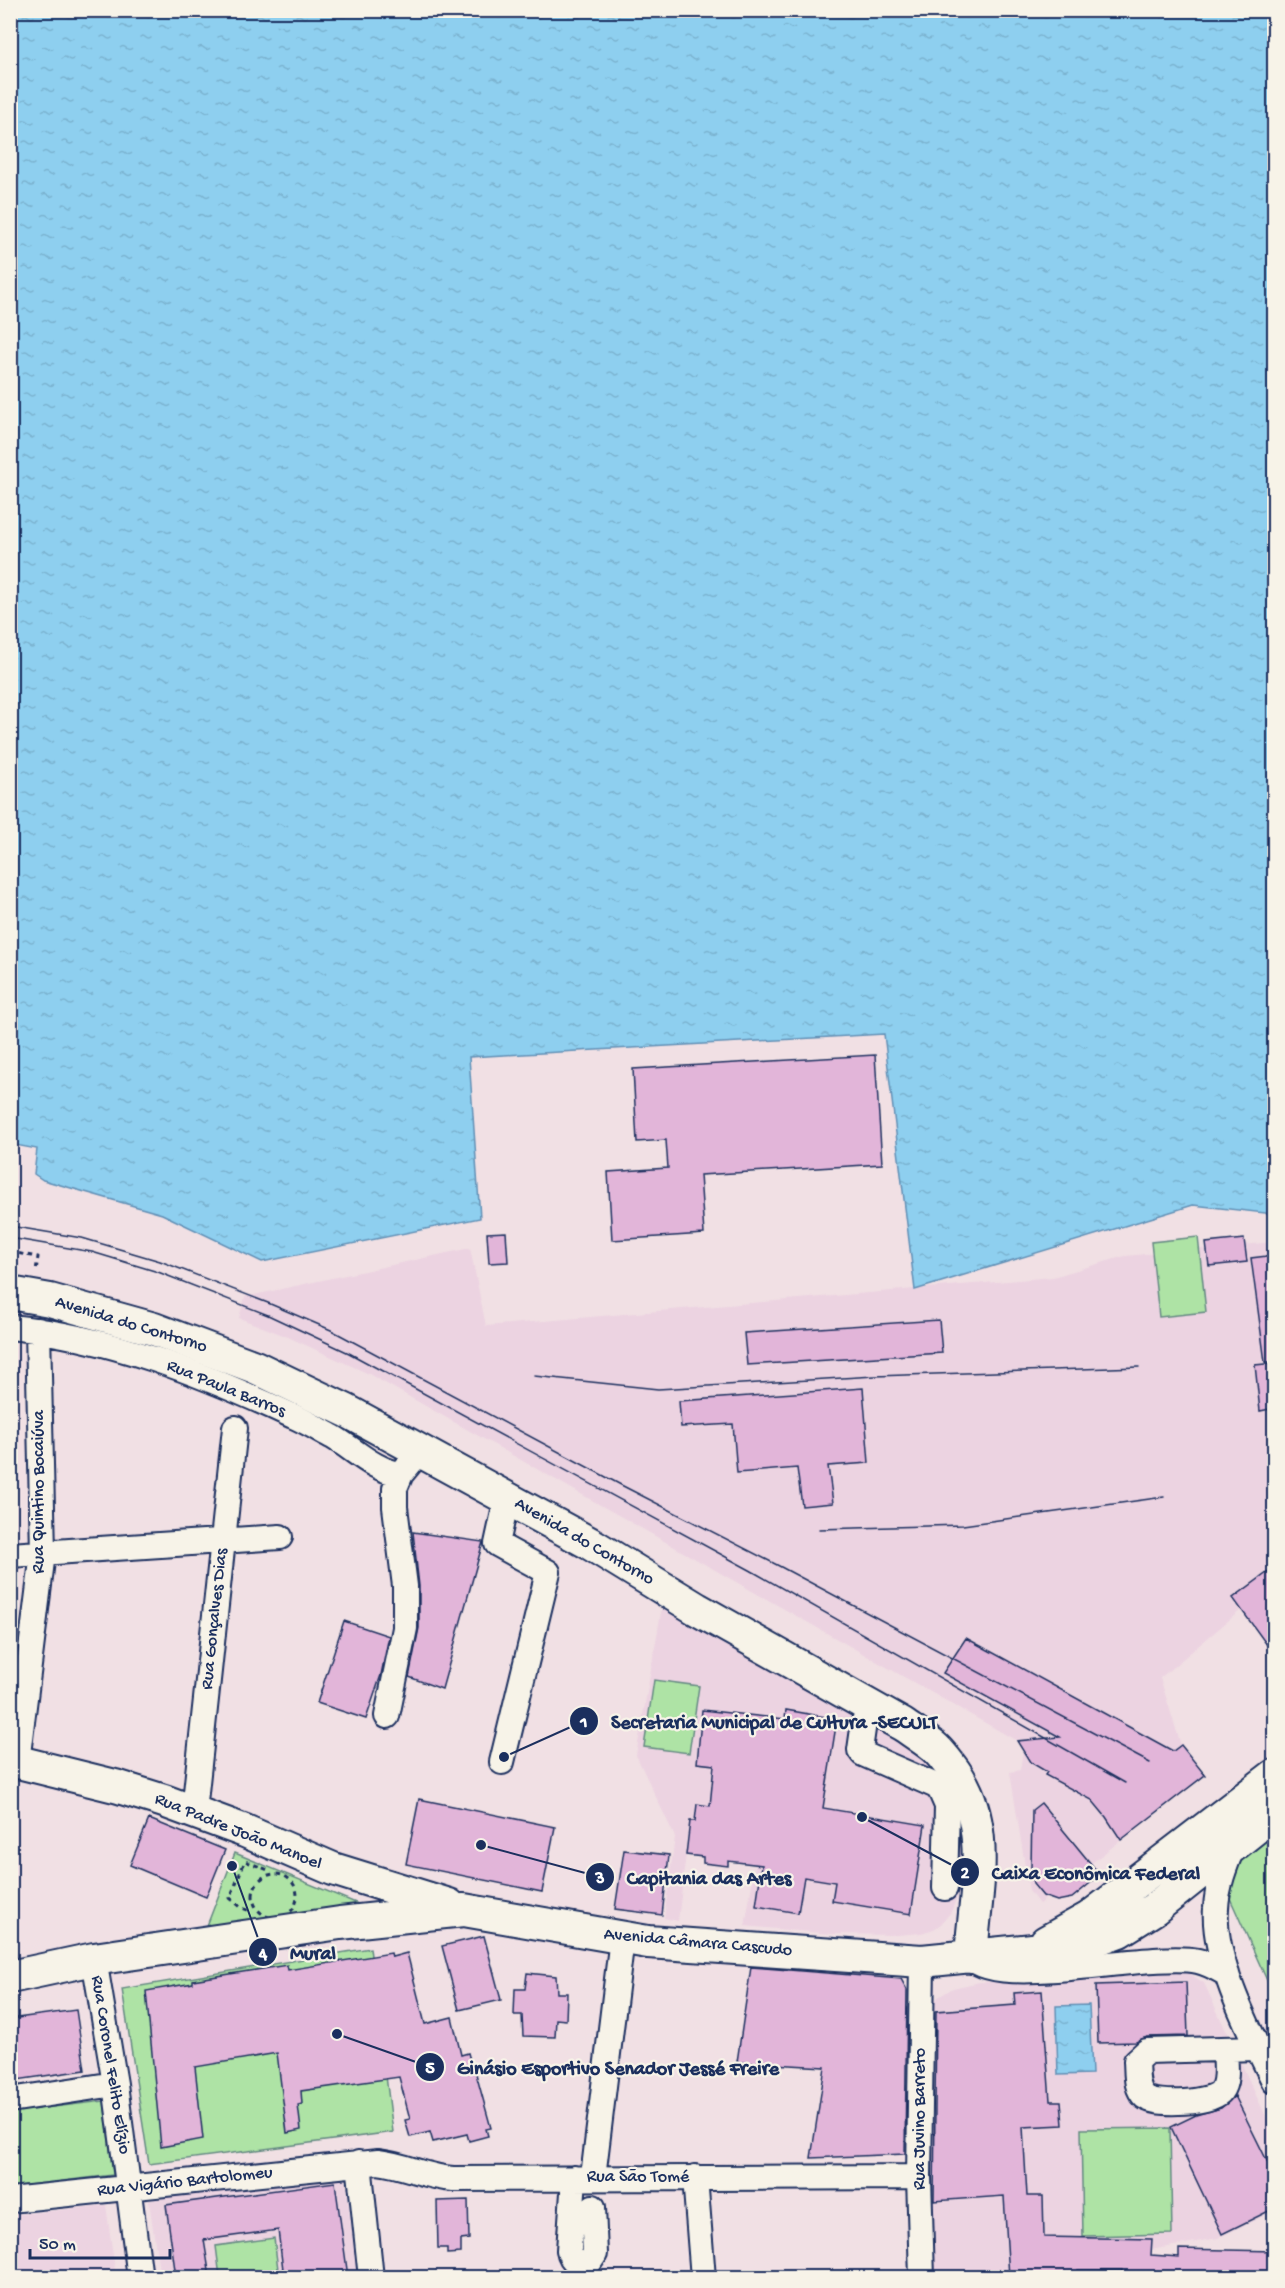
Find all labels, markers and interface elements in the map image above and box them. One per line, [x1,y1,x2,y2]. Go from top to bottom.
street label: Avenida do Contorno [52,1292,210,1358]
street label: Rua Paula Barros [163,1356,290,1423]
street label: Rua Quintino Bocaiúva [29,1409,50,1574]
street label: Avenida do Contorno [510,1493,658,1591]
street label: Rua Gonçalves Dias [197,1546,233,1691]
callout: Secretaria Municipal de Cultura -SECULT [569,1702,949,1740]
text: 1 [579,1713,588,1734]
text: Secretaria Municipal de Cultura -SECULT [611,1713,938,1736]
street label: Rua Padre João Manoel [151,1789,325,1875]
callout: Caixa Econômica Federal [950,1853,1213,1891]
callout: Capitania das Artes [585,1858,803,1896]
text: 2 [961,1864,970,1885]
text: Caixa Econômica Federal [991,1864,1201,1887]
text: 3 [594,1869,605,1890]
text: Capitania das Artes [626,1869,793,1892]
street label: Avenida Câmara Cascudo [603,1924,793,1962]
callout: Mural [248,1933,348,1971]
text: Mural [290,1944,337,1967]
text: 4 [258,1945,268,1966]
street label: Rua Coronel Felito Elízio [86,1974,134,2156]
callout: Ginásio Esportivo Senador Jessé Freire [415,2048,791,2086]
street label: Rua Juvino Barreto [910,2048,931,2190]
text: 5 [425,2059,435,2080]
text: Ginásio Esportivo Senador Jessé Freire [457,2059,780,2082]
street label: Rua Vigário Bartolomeu [96,2162,274,2202]
street label: Rua São Tomé [587,2167,690,2188]
scale bar [30,2222,170,2260]
text: 50 m [39,2235,76,2256]

